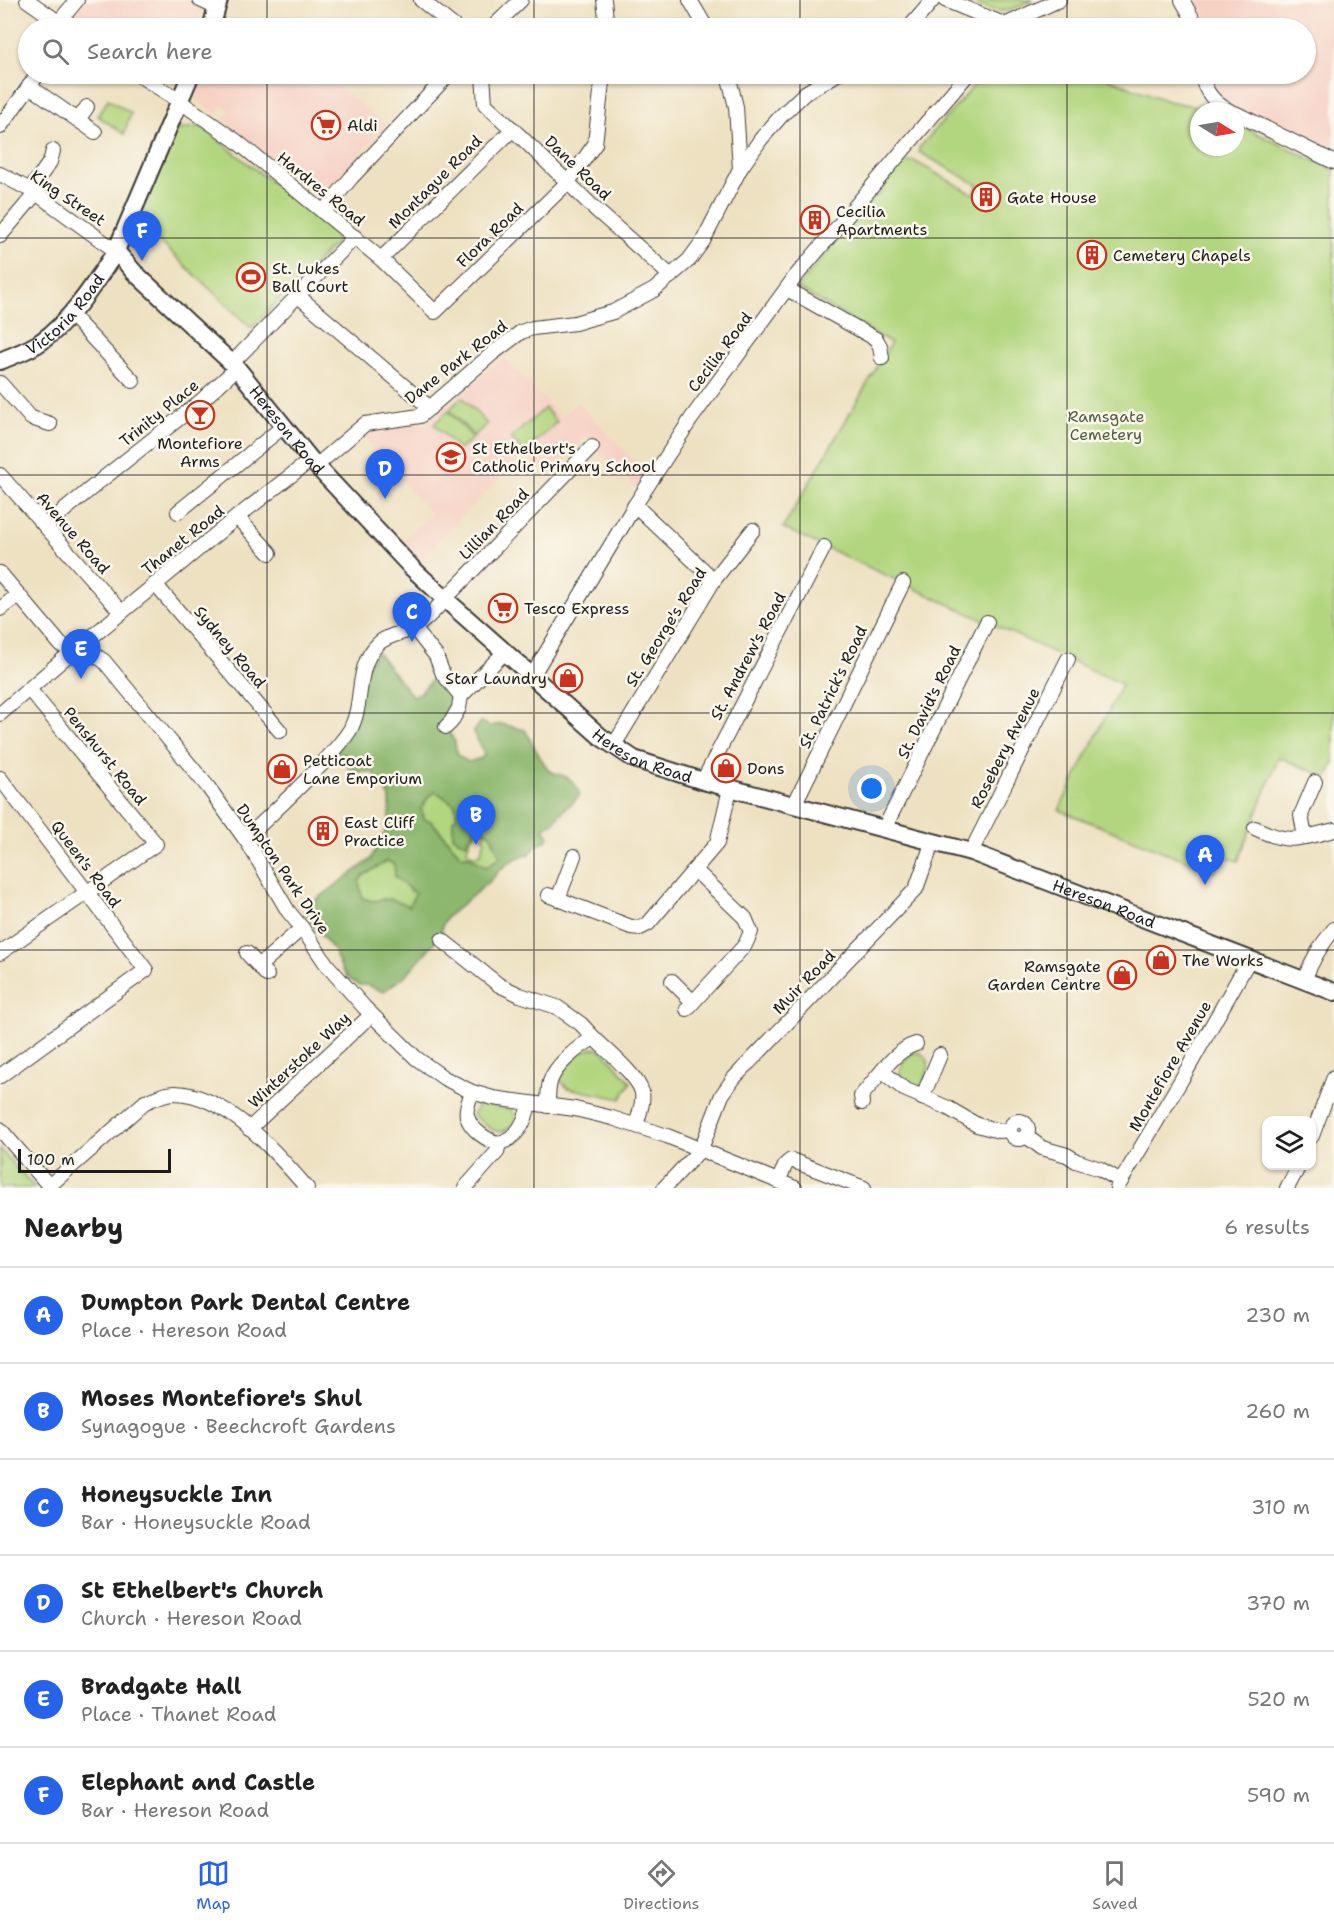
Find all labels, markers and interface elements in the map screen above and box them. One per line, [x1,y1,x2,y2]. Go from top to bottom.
search box [18,18,1316,84]
icon: search [39,35,72,68]
text: Search here [87,37,213,66]
north arrow [1190,102,1244,156]
supermarket icon: Aldi [310,109,342,141]
place label: Aldi [347,115,378,136]
street label: Montague Road [384,131,486,233]
street label: Dane Road [540,131,616,205]
street label: Hardres Road [273,147,369,231]
street label: King Street [26,165,110,231]
building icon: Gate House [970,181,1002,213]
place label: Gate House [1007,187,1097,208]
street label: Flora Road [452,198,528,272]
place label: Cecilia Apartments [836,201,927,240]
building icon: Cecilia Apartments [799,204,831,236]
pin: F [122,212,162,261]
building icon: Cemetery Chapels [1076,239,1108,271]
place label: Cemetery Chapels [1113,245,1251,266]
place label: St. Lukes Ball Court [272,258,349,297]
sports icon: St. Lukes Ball Court [235,261,267,293]
street label: Victoria Road [22,269,109,359]
street label: Cecilia Road [683,308,757,396]
street label: Dane Park Road [401,315,511,409]
street label: Trinity Place [115,375,203,451]
street label: Hereson Road [245,381,329,479]
bar icon: Montefiore Arms [184,399,216,431]
park label: Ramsgate Cemetery [1067,406,1145,445]
place label: Montefiore Arms [157,433,243,472]
place label: St Ethelbert's Catholic Primary School [472,438,656,477]
school or university icon: St Ethelbert's Catholic Primary School [435,441,467,473]
pin: D [366,450,404,499]
street label: Lillian Road [455,484,533,564]
street label: Avenue Road [32,488,114,578]
street label: Thanet Road [137,500,229,580]
street label: St. George's Road [621,563,711,691]
street label: St. Andrew's Road [705,588,791,724]
pin: C [392,592,432,642]
supermarket icon: Tesco Express [487,592,519,624]
place label: Tesco Express [524,598,630,619]
street label: Sydney Road [189,601,271,693]
street label: St. Patrick's Road [794,622,872,752]
pin: E [62,630,100,679]
street label: St. David's Road [892,642,966,762]
shop icon: Star Laundry [552,662,584,694]
place label: Star Laundry [445,668,547,689]
street label: Rosebery Avenue [965,684,1045,812]
street label: Penshurst Road [59,702,151,810]
street label: Hereson Road [588,724,695,787]
place label: Petticoat Lane Emporium [303,750,422,789]
shop icon: Dons [710,752,742,784]
shop icon: Petticoat Lane Emporium [266,753,298,785]
place label: Dons [747,758,785,779]
your location [857,774,886,803]
pin: B [456,796,496,845]
street label: Dumpton Park Drive [232,800,334,938]
place label: East Cliff Practice [344,812,416,851]
building icon: East Cliff Practice [307,815,339,847]
street label: Queen's Road [46,816,126,912]
pin: A [1186,836,1224,885]
street label: Hereson Road [1050,874,1159,933]
shop icon: The Works [1145,944,1177,976]
street label: Muir Road [768,945,840,1019]
place label: The Works [1182,950,1264,971]
place label: Ramsgate Garden Centre [988,956,1101,995]
shop icon: Ramsgate Garden Centre [1106,959,1138,991]
street label: Montefiore Avenue [1124,997,1216,1135]
street label: Winterstoke Way [244,1007,354,1113]
map controls [1262,1116,1316,1170]
button: layers [1262,1116,1316,1170]
scale bar [18,1146,171,1174]
text: 100 m [27,1149,75,1170]
text: Nearby [24,1210,123,1245]
text: 6 results [1224,1214,1310,1240]
text: Dumpton Park Dental Centre [81,1288,410,1317]
text: A [36,1302,51,1328]
text: 230 m [1245,1302,1310,1328]
text: Place · Hereson Road [81,1317,287,1343]
text: Moses Montefiore's Shul [81,1384,362,1413]
text: B [37,1398,50,1424]
text: 260 m [1245,1398,1310,1424]
text: Synagogue · Beechcroft Gardens [81,1413,396,1439]
text: Honeysuckle Inn [81,1480,272,1509]
text: C [37,1494,50,1520]
text: 310 m [1251,1494,1310,1520]
text: Bar · Honeysuckle Road [81,1509,311,1535]
text: St Ethelbert's Church [81,1576,323,1605]
text: D [36,1590,51,1616]
text: 370 m [1246,1590,1310,1616]
text: Church · Hereson Road [81,1605,302,1631]
text: Bradgate Hall [81,1672,241,1701]
text: E [37,1686,50,1712]
text: 520 m [1247,1686,1310,1712]
text: Place · Thanet Road [81,1701,277,1727]
text: Elephant and Castle [81,1768,315,1797]
text: F [38,1782,49,1808]
text: 590 m [1247,1782,1310,1808]
text: Bar · Hereson Road [81,1797,269,1823]
tab: Map [196,1857,231,1914]
tab: Directions [623,1857,700,1914]
tab: Saved [1092,1857,1138,1914]

